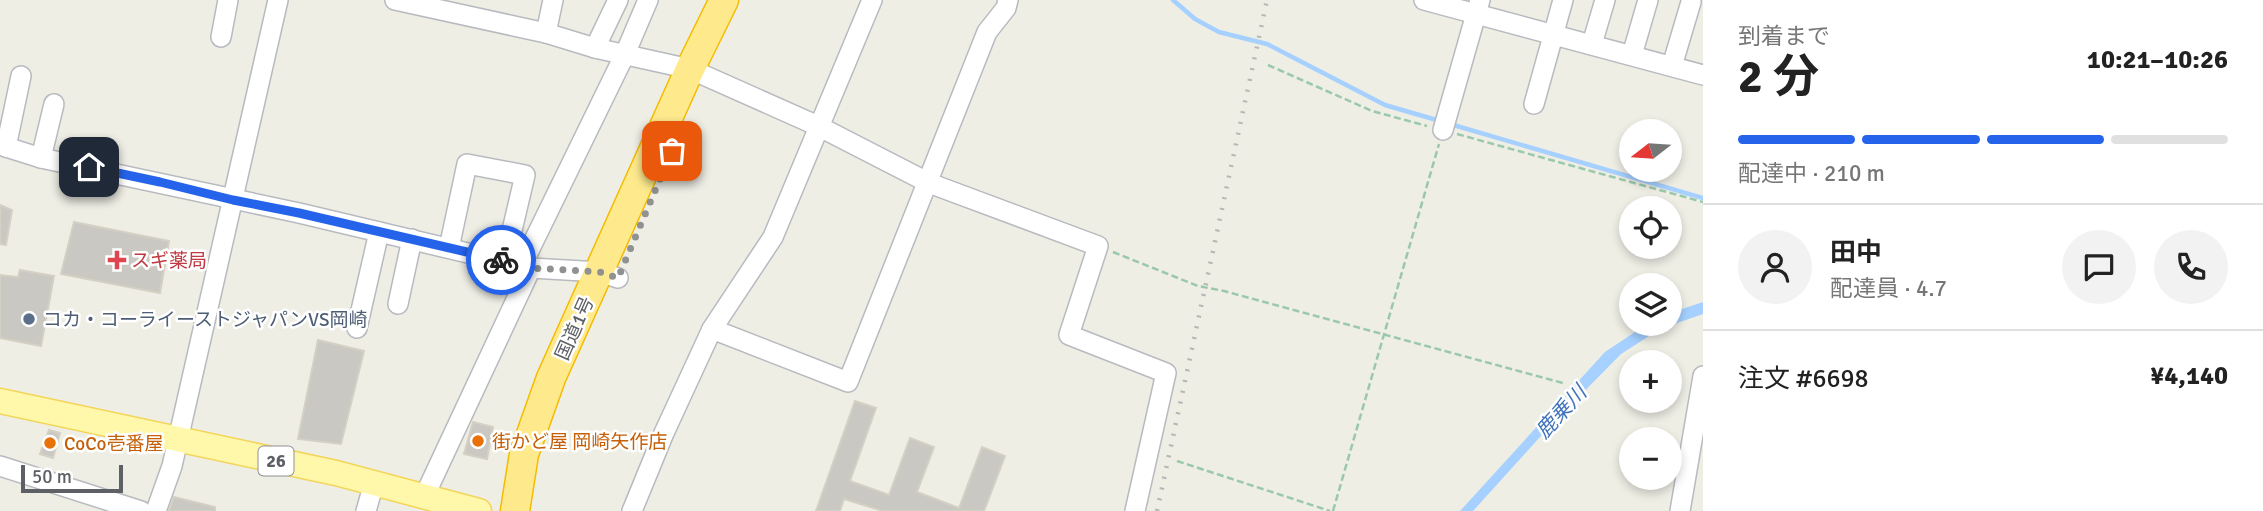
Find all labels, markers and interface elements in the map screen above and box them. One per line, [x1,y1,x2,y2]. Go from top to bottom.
text: 到着まで [1738,22,1830,51]
text: 10:21–10:26 [2087,44,2228,76]
text: 2 分 [1738,49,1819,105]
north arrow [1619,119,1682,182]
map controls [1619,119,1682,490]
pin [642,121,702,181]
icon: bag [653,132,691,170]
pin [59,137,119,197]
icon: home [70,148,108,186]
text: 配達中 · 210 m [1738,159,1885,188]
button: locate [1619,196,1682,259]
courier [466,225,536,295]
button: person [1738,230,1812,304]
button: chat [2062,230,2136,304]
button: phone [2154,230,2228,304]
text: 田中 [1830,237,1882,269]
icon: bike [482,241,520,279]
place label: スギ薬局 [131,249,207,273]
marker: スギ薬局 [109,252,125,268]
button: layers [1619,273,1682,336]
text: 配達員 · 4.7 [1830,274,1947,303]
street label: 国道1号 [550,293,600,364]
place label: コカ・コーライーストジャパンVS岡崎 [43,308,368,332]
marker: コカ・コーライーストジャパンVS岡崎 [21,311,37,327]
button: + [1619,350,1682,413]
text: ¥4,140 [2150,360,2228,392]
text: 注文 #6698 [1738,363,1869,395]
water label: 鹿乗川 [1530,379,1593,444]
button: − [1619,427,1682,490]
place label: 街かど屋 岡崎矢作店 [492,430,667,454]
place label: CoCo壱番屋 [64,432,163,456]
marker: 街かど屋 岡崎矢作店 [470,433,486,449]
marker: CoCo壱番屋 [42,435,58,451]
road number: 26 [258,447,294,476]
scale bar [21,462,122,494]
text: 50 m [32,465,72,489]

